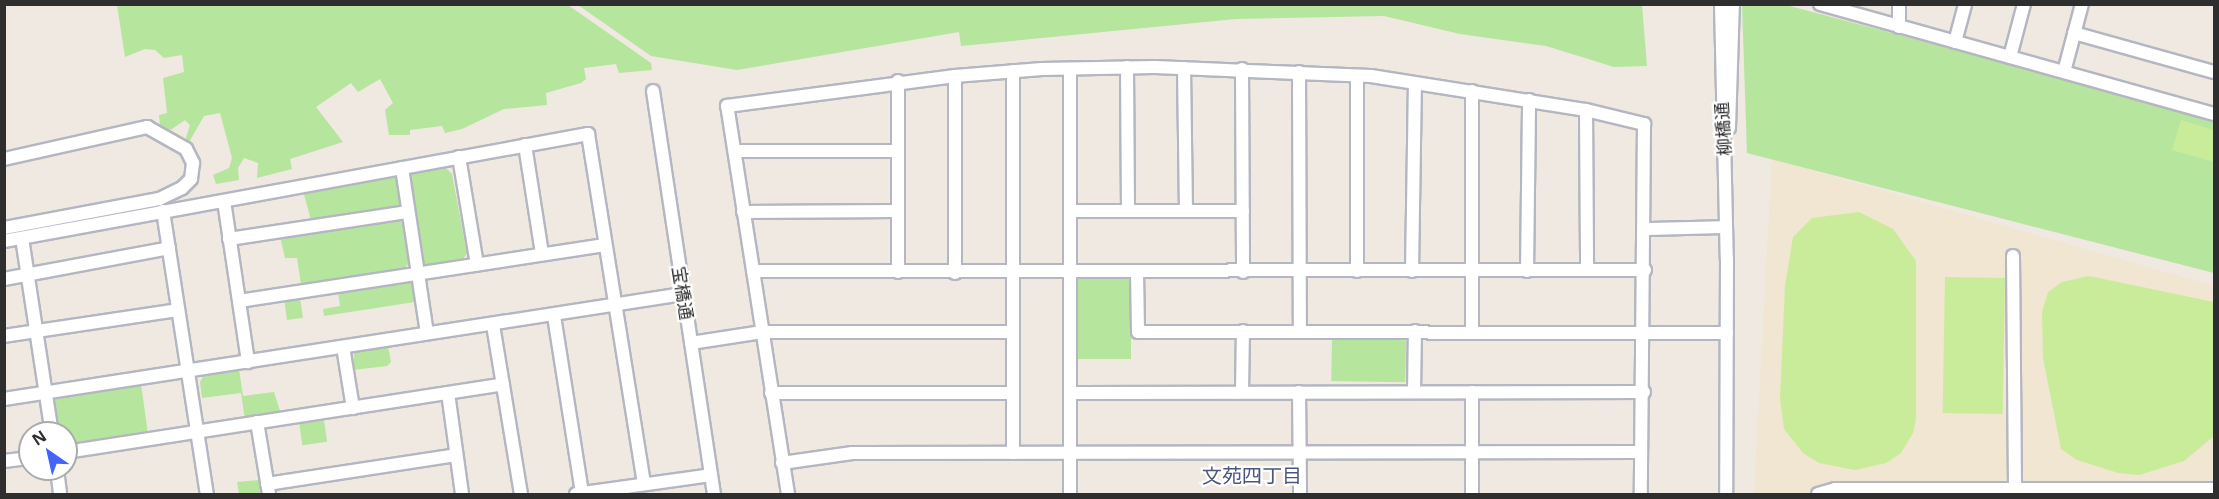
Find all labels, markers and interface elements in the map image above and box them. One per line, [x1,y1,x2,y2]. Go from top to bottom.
street label: 柳橋通 [1710,101,1736,157]
street label: 宝橋通 [668,265,698,321]
north arrow [18,421,78,481]
text: N [28,425,51,450]
district label: 文苑四丁目 [1202,463,1302,487]

